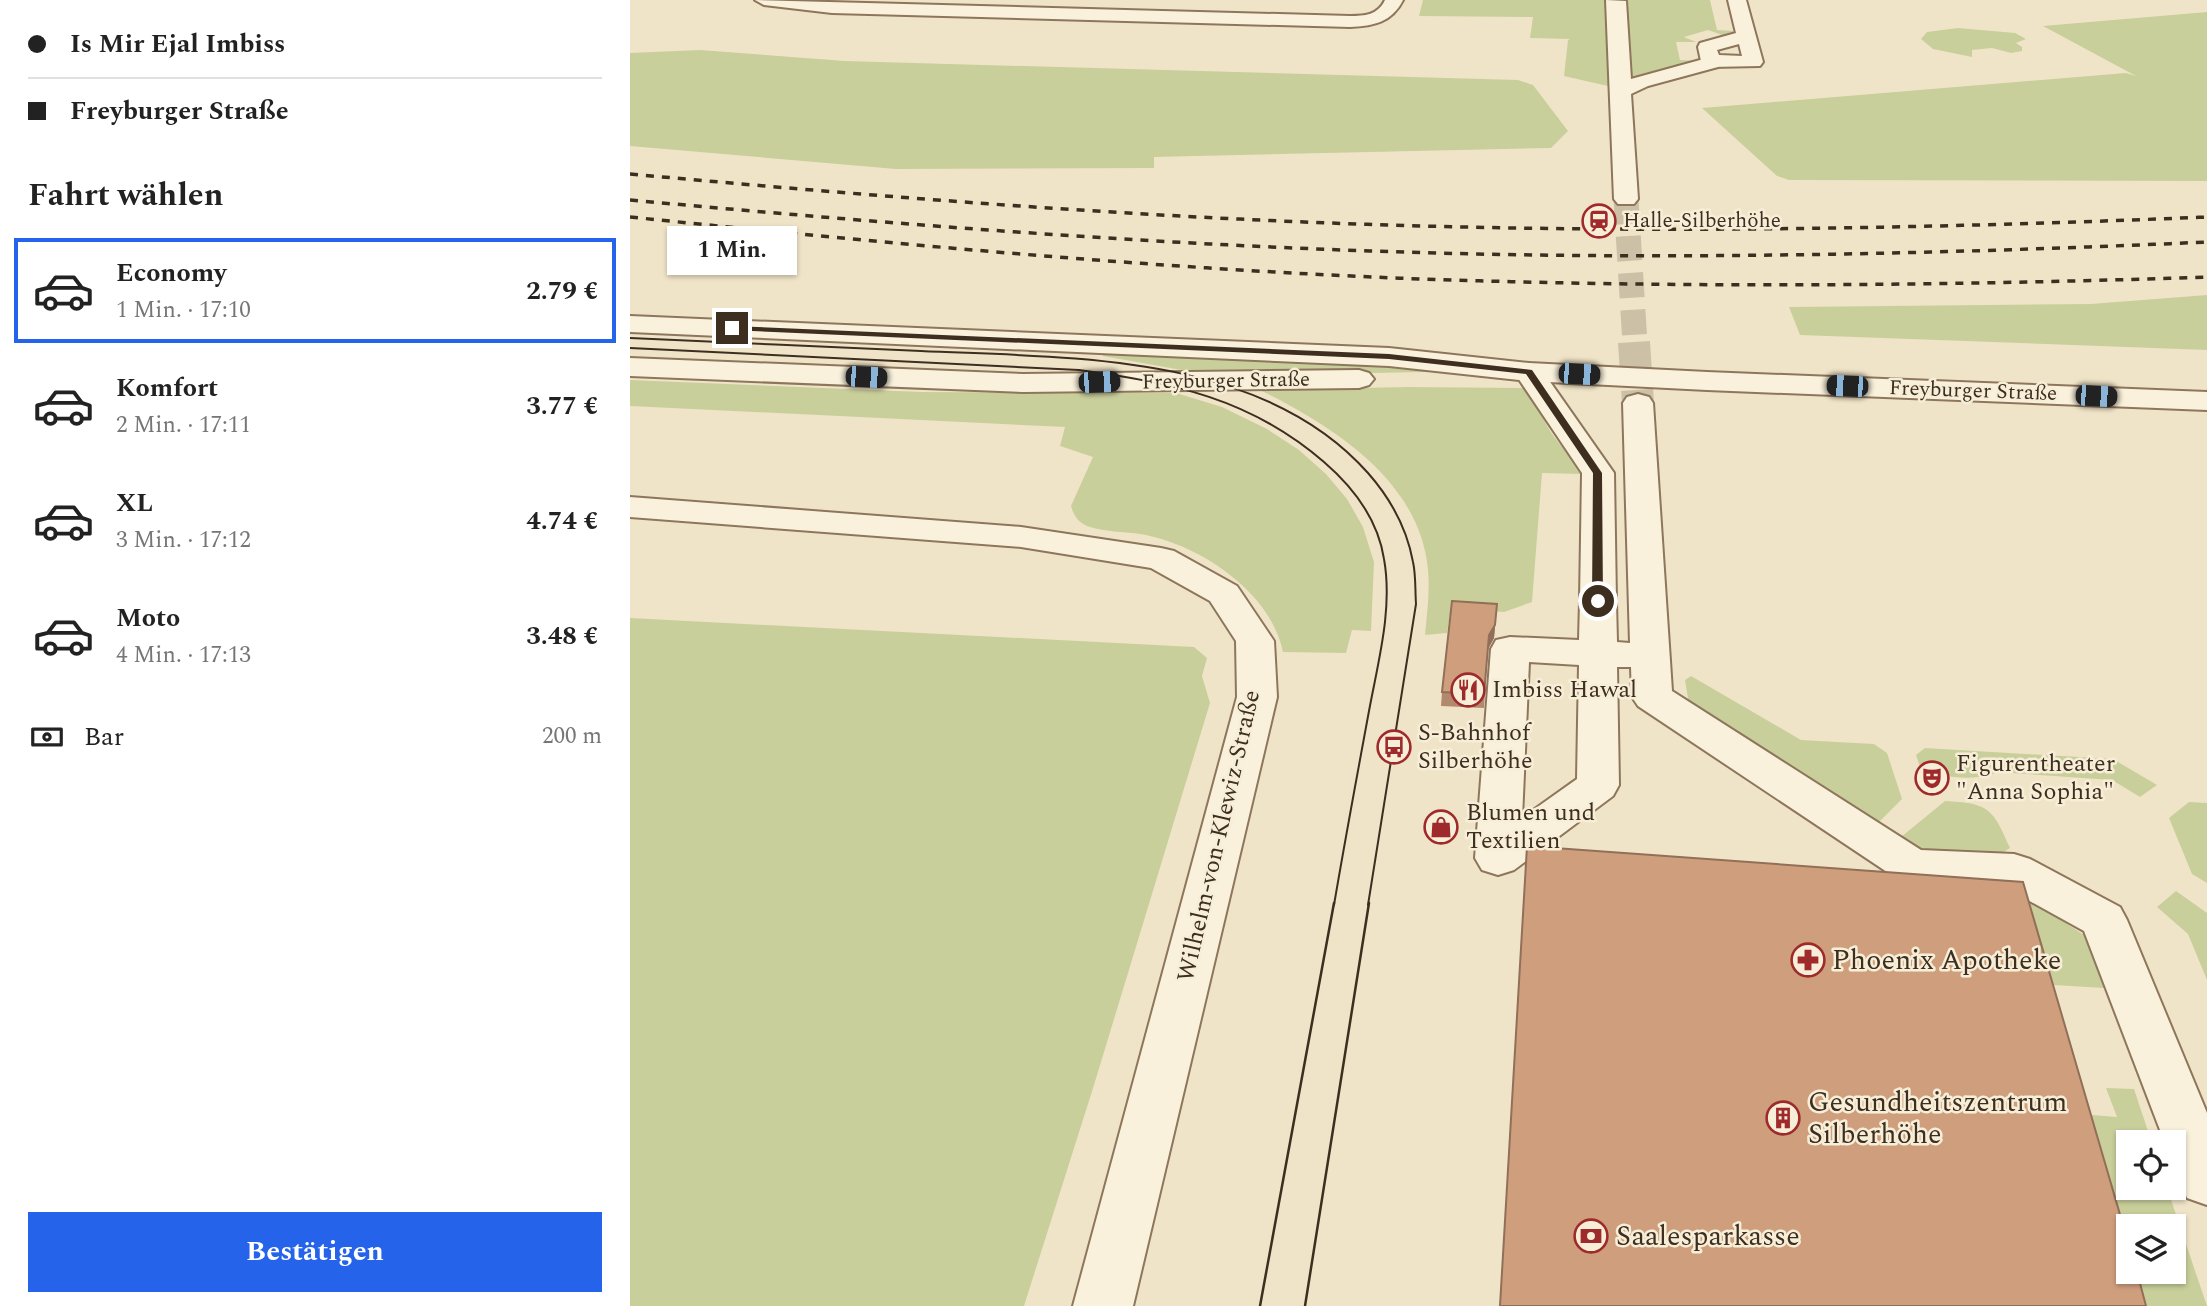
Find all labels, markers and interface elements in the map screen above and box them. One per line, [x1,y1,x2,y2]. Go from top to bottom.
text: Is Mir Ejal Imbiss [70,24,285,64]
text: Freyburger Straße [70,91,289,131]
text: Fahrt wählen [28,171,223,220]
station icon: Halle-Silberhöhe [1580,202,1618,240]
place label: Halle-Silberhöhe [1623,205,1781,237]
callout: 1 Min. [667,226,797,276]
text: 1 Min. [697,233,767,268]
text: Economy [116,253,226,293]
icon: car [32,259,95,322]
text: 2.79 € [526,271,598,311]
text: 1 Min. · 17:10 [116,293,251,328]
route end [716,312,748,344]
car [1558,362,1601,386]
street label: Freyburger Straße [1142,364,1310,398]
car [845,365,888,389]
text: Komfort [116,368,218,408]
car [1078,371,1121,393]
street label: Freyburger Straße [1888,372,2058,410]
icon: car [32,374,95,437]
car [1826,375,1869,397]
car [2075,384,2118,408]
text: 3.77 € [526,386,598,426]
text: 2 Min. · 17:11 [116,408,251,443]
text: XL [116,483,153,523]
icon: car [32,489,95,552]
text: 4.74 € [526,501,598,541]
text: 3 Min. · 17:12 [116,523,251,558]
route start [1582,585,1614,617]
text: Moto [116,598,180,638]
icon: car [32,604,95,667]
text: 3.48 € [526,616,598,656]
text: 4 Min. · 17:13 [116,638,251,673]
restaurant icon: Imbiss Hawal [1449,671,1487,709]
place label: Imbiss Hawal [1492,672,1637,708]
street label: Wilhelm-von-Klewiz-Straße [1168,687,1270,985]
place label: S-Bahnhof Silberhöhe [1418,715,1533,779]
text: Bar [84,717,124,757]
icon: cash [28,718,66,756]
text: 200 m [542,719,602,754]
bus stop icon: S-Bahnhof Silberhöhe [1375,728,1413,766]
place label: Figurentheater "Anna Sophia" [1956,746,2115,810]
theatre icon: Figurentheater "Anna Sophia" [1913,759,1951,797]
place label: Blumen und Textilien [1466,795,1595,859]
shop icon: Blumen und Textilien [1422,808,1460,846]
place label: Phoenix Apotheke [1832,939,2061,982]
pharmacy icon: Phoenix Apotheke [1789,941,1827,979]
place label: Gesundheitszentrum Silberhöhe [1808,1081,2067,1156]
building icon: Gesundheitszentrum Silberhöhe [1764,1099,1802,1137]
map controls [2116,1130,2186,1284]
button: locate [2116,1130,2186,1200]
button: Bestätigen [28,1212,602,1292]
button: layers [2116,1214,2186,1284]
place label: Saalesparkasse [1616,1215,1800,1258]
bank icon: Saalesparkasse [1572,1217,1610,1255]

